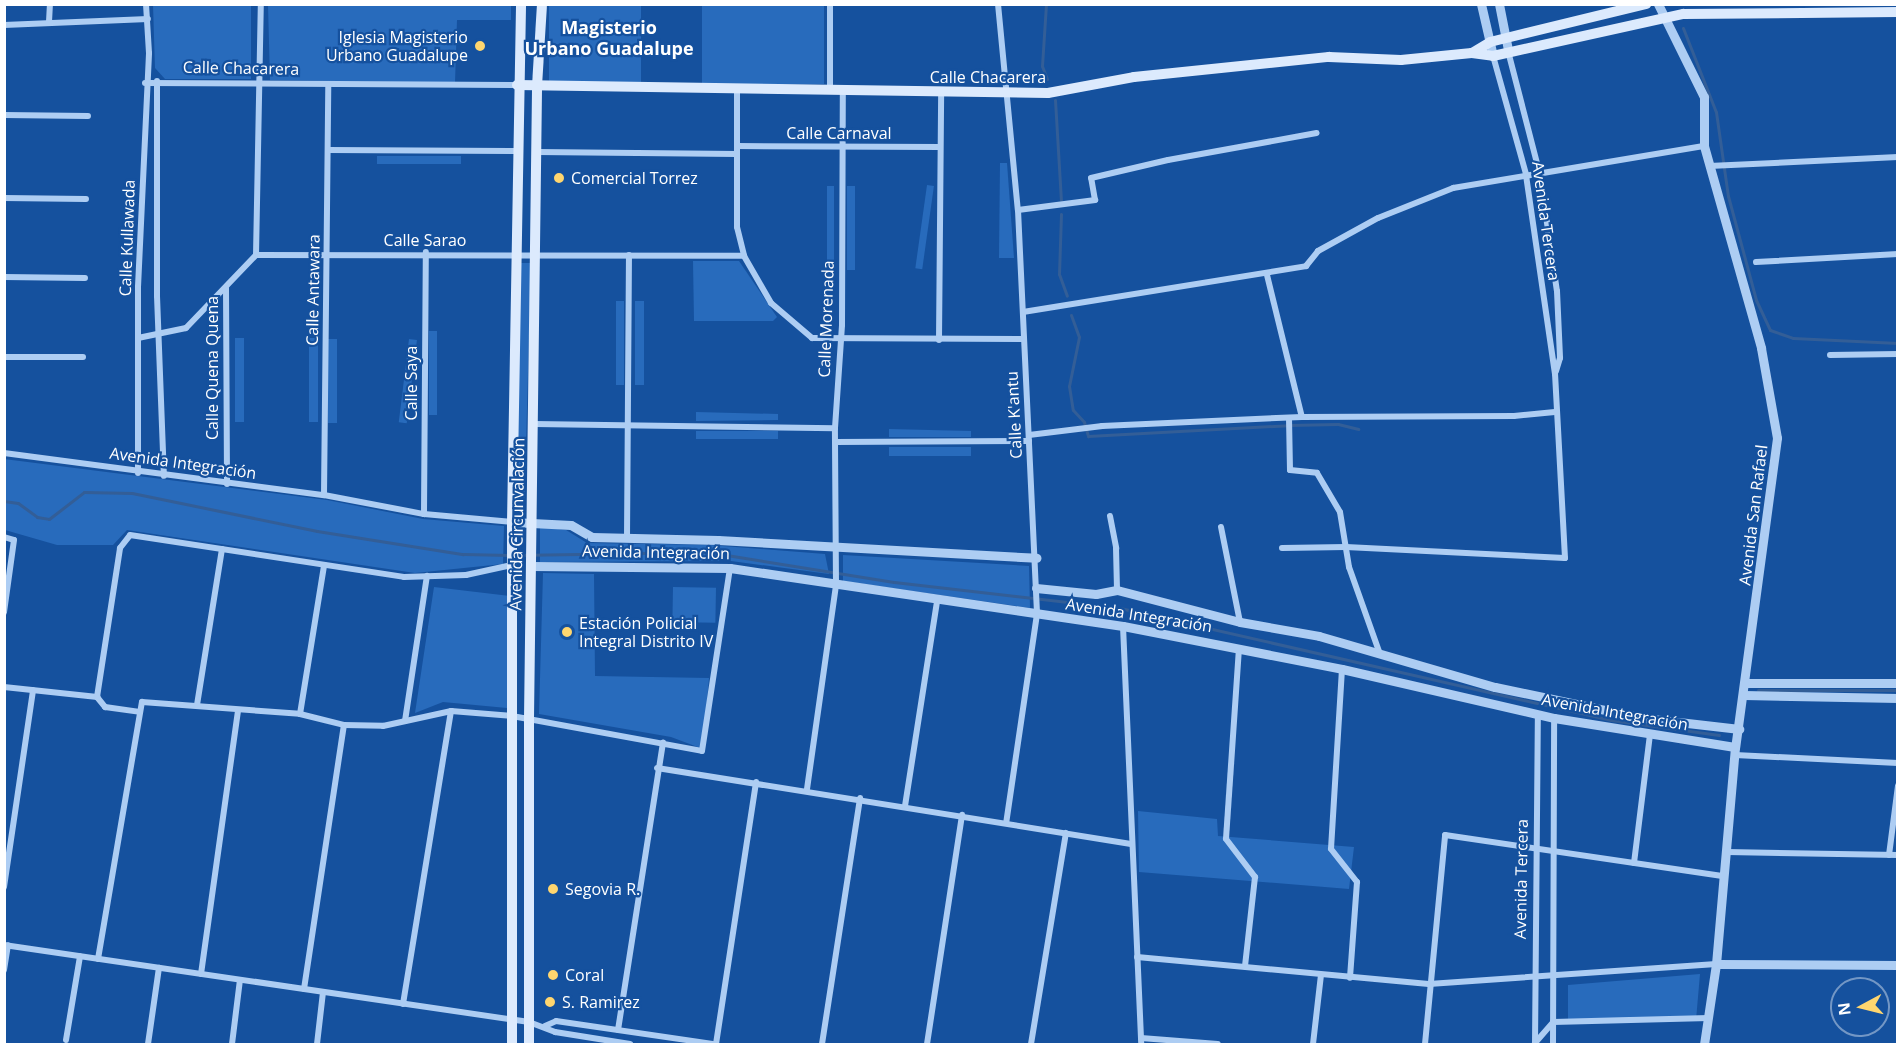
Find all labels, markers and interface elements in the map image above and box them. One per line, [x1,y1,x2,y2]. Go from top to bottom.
district label: Magisterio Urbano Guadalupe [524,17,694,60]
place label: Iglesia Magisterio Urbano Guadalupe [326,27,468,65]
marker: Iglesia Magisterio Urbano Guadalupe [473,39,487,53]
street label: Calle Chacarera [183,57,299,79]
street label: Calle Chacarera [930,67,1046,87]
street label: Calle Carnaval [786,123,892,143]
street label: Avenida Tercera [1528,160,1564,282]
place label: Comercial Torrez [571,168,698,188]
marker: Comercial Torrez [552,171,566,185]
street label: Calle Kullawada [115,179,139,297]
street label: Calle Sarao [384,230,466,250]
street label: Calle Antawara [302,234,324,346]
street label: Calle Morenada [814,260,838,378]
street label: Calle Quena Quena [202,296,222,440]
street label: Calle Saya [401,346,421,420]
street label: Calle K'antu [1002,371,1026,459]
street label: Avenida Circunvalación [506,438,528,610]
street label: Avenida Integración [108,443,258,483]
street label: Avenida San Rafael [1735,444,1771,586]
street label: Avenida Integración [582,541,730,563]
street label: Avenida Integración [1064,594,1214,636]
place label: Estación Policial Integral Distrito IV [579,613,713,651]
marker: Estación Policial Integral Distrito IV [560,625,574,639]
street label: Avenida Integración [1540,690,1690,734]
street label: Avenida Tercera [1510,819,1532,939]
place label: Segovia R. [565,879,640,899]
marker: Segovia R. [546,882,560,896]
place label: Coral [565,965,604,985]
marker: Coral [546,968,560,982]
north arrow [1830,977,1890,1037]
place label: S. Ramirez [562,992,640,1012]
marker: S. Ramirez [543,995,557,1009]
text: N [1832,1001,1856,1017]

